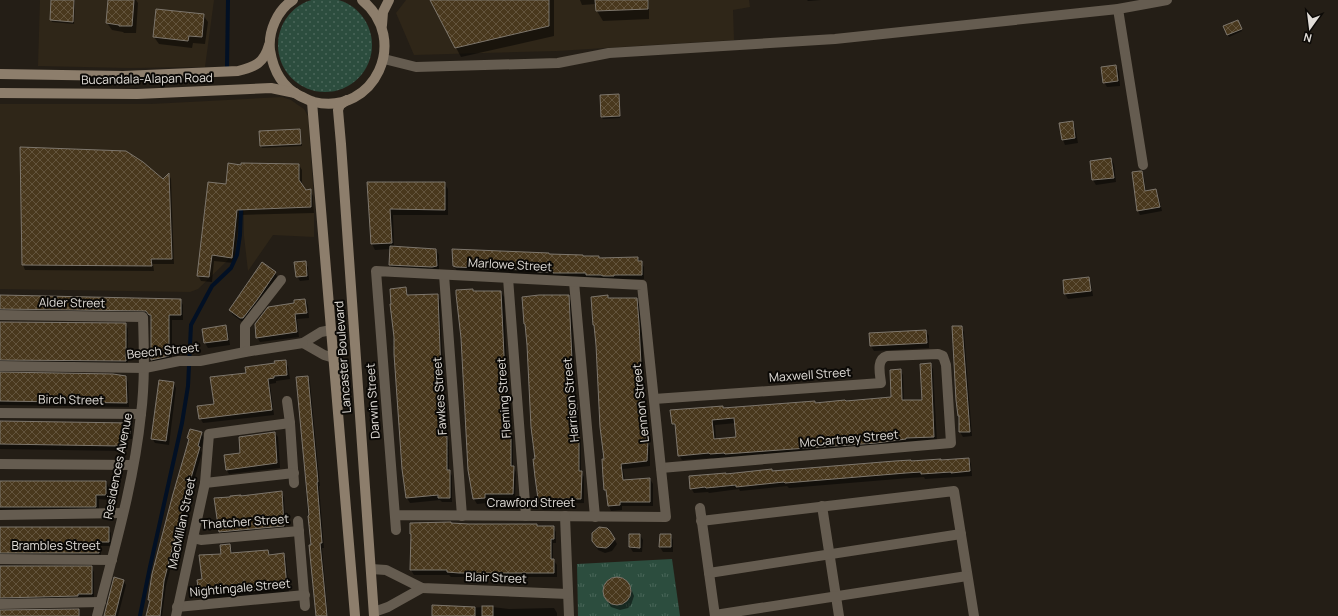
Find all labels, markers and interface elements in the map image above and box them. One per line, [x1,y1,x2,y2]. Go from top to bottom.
north arrow [1290,8,1330,48]
text: N [1302,30,1313,46]
street label: Bucandala-Alapan Road [81,69,213,88]
street label: Marlowe Street [467,254,553,275]
street label: Alder Street [39,293,106,312]
street label: Lancaster Boulevard [330,300,355,414]
street label: Beech Street [126,338,200,363]
street label: Fawkes Street [428,356,451,436]
street label: Fleming Street [492,357,515,439]
street label: Harrison Street [558,357,583,443]
street label: Darwin Street [361,362,384,439]
street label: Lennon Street [628,363,653,443]
street label: Maxwell Street [768,363,852,386]
street label: Birch Street [38,390,104,409]
street label: Residences Avenue [99,411,136,521]
street label: McCartney Street [799,426,899,451]
street label: MacMillan Street [163,475,200,570]
street label: Crawford Street [487,494,575,511]
street label: Thatcher Street [200,510,290,533]
street label: Brambles Street [11,537,101,554]
street label: Blair Street [465,568,527,587]
street label: Nightingale Street [189,575,291,600]

